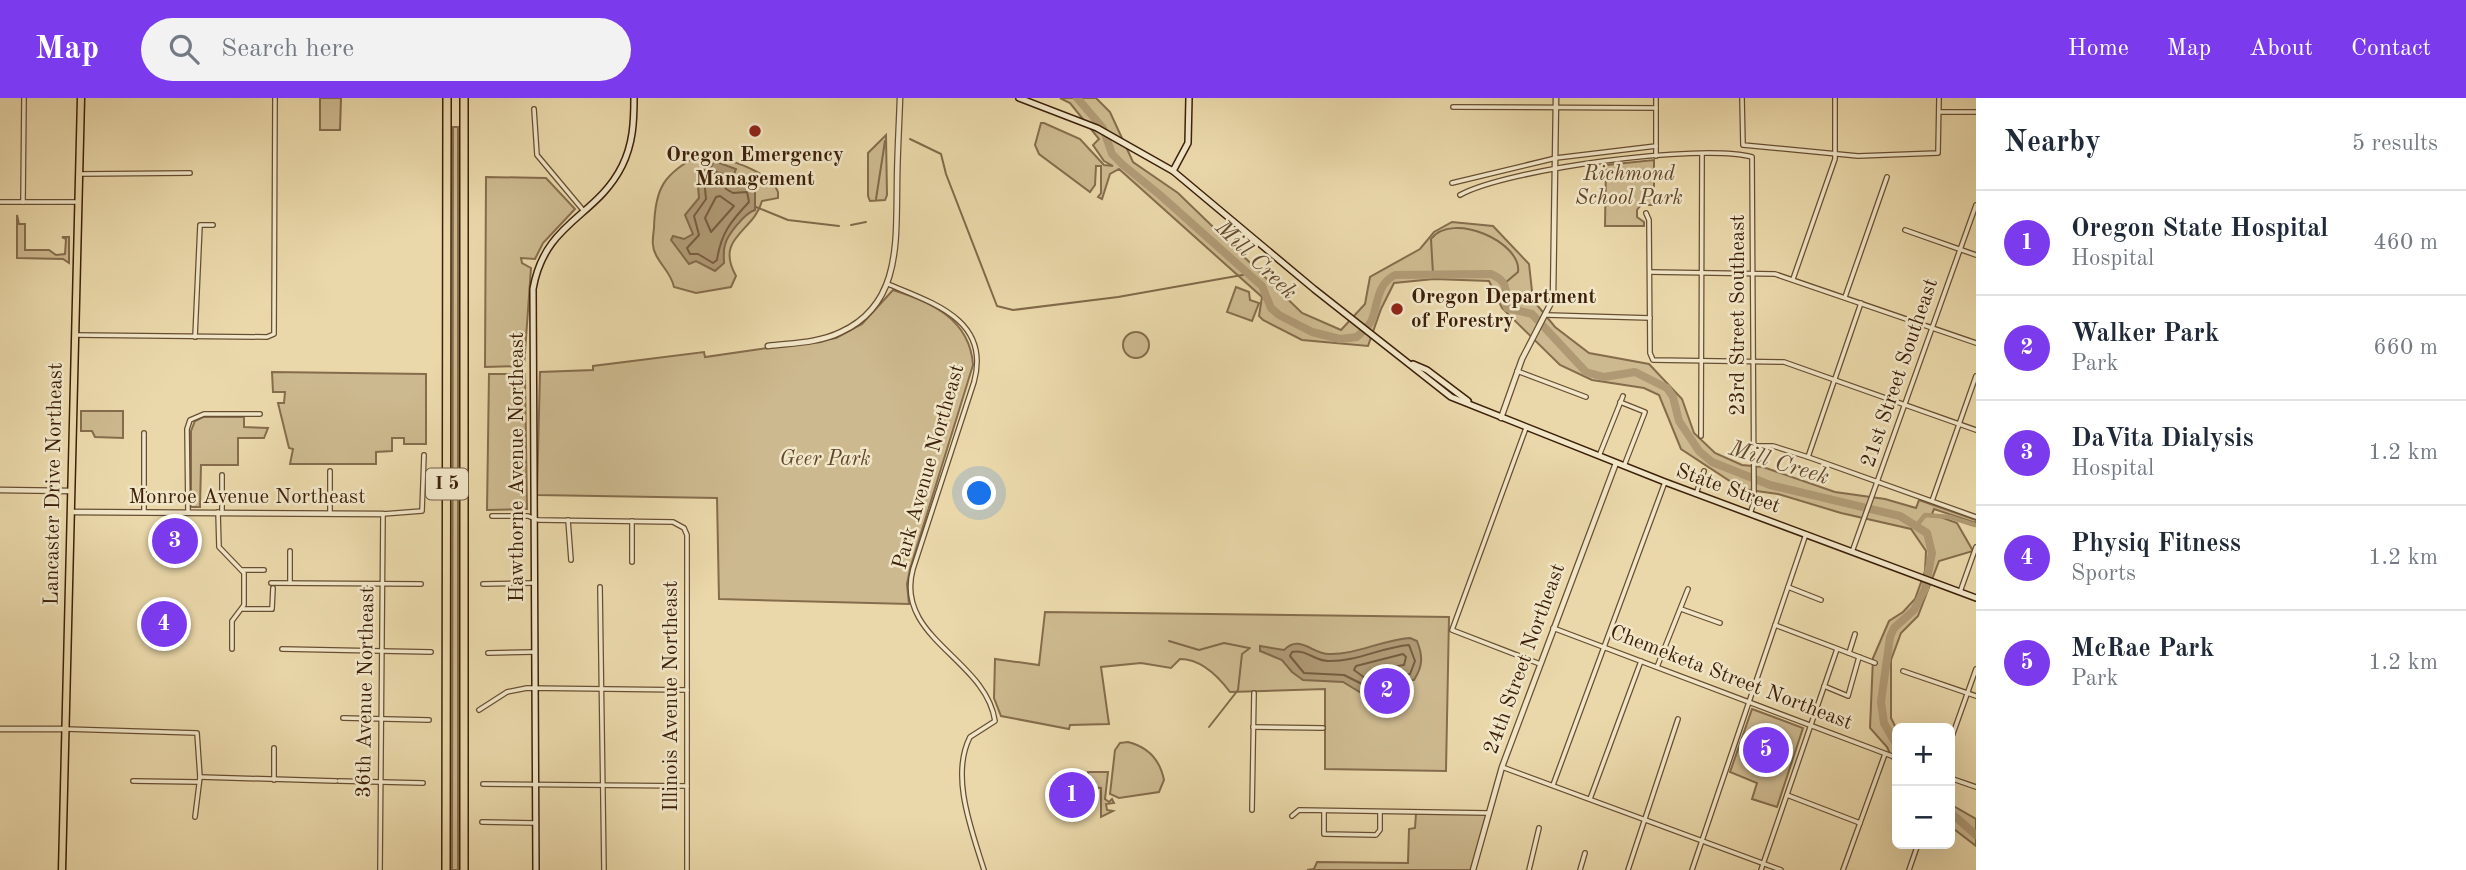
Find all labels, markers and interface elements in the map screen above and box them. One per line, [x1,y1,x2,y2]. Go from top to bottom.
search box [141,18,631,81]
icon: search [165,30,203,68]
text: Map [35,33,99,66]
text: Search here [221,36,354,62]
text: Home [2068,37,2129,61]
text: Map [2167,37,2211,61]
text: About [2249,37,2313,61]
text: Contact [2351,37,2431,61]
marker: Oregon Emergency Management [747,123,763,139]
text: Nearby [2004,128,2101,158]
text: 5 results [2352,132,2438,155]
place label: Oregon Emergency Management [666,145,844,190]
park label: Richmond School Park [1575,164,1683,209]
street label: 23rd Street Southeast [1728,214,1749,416]
water label: Mill Creek [1210,215,1301,304]
text: Oregon State Hospital [2071,216,2328,242]
text: 1 [2020,231,2034,254]
text: 460 m [2373,231,2438,254]
text: Hospital [2071,247,2154,270]
street label: 21st Street Southeast [1858,276,1942,470]
place label: Oregon Department of Forestry [1411,287,1596,332]
marker: Oregon Department of Forestry [1389,301,1405,317]
text: Walker Park [2071,321,2219,347]
street label: Hawthorne Avenue Northeast [507,332,528,602]
text: 2 [2020,336,2034,359]
text: 660 m [2373,336,2438,359]
text: Park [2071,352,2118,375]
street label: Lancaster Drive Northeast [41,362,67,606]
street label: Park Avenue Northeast [890,362,968,572]
text: DaVita Dialysis [2071,426,2254,452]
water label: Mill Creek [1725,437,1832,489]
text: 3 [2020,441,2034,464]
text: 1.2 km [2368,441,2438,464]
park label: Geer Park [779,449,871,470]
text: Hospital [2071,457,2154,480]
street label: State Street [1673,460,1783,518]
road number: I 5 [426,468,468,500]
your location [962,476,996,510]
street label: Monroe Avenue Northeast [129,487,365,508]
pin: 3 [152,515,198,567]
text: Physiq Fitness [2071,531,2241,557]
text: 4 [2020,546,2034,569]
text: 1.2 km [2368,546,2438,569]
street label: 24th Street Northeast [1481,561,1569,757]
text: Sports [2071,562,2136,585]
street label: Illinois Avenue Northeast [661,581,682,811]
street label: 36th Avenue Northeast [354,586,378,798]
pin: 4 [141,598,187,650]
street label: Chemeketa Street Northeast [1607,622,1855,734]
text: McRae Park [2071,636,2214,662]
text: 5 [2020,651,2034,674]
text: 1.2 km [2368,651,2438,674]
pin: 2 [1364,665,1410,717]
text: Park [2071,667,2118,690]
map controls [1892,723,1955,849]
button: + [1892,723,1955,786]
pin: 5 [1743,724,1789,776]
pin: 1 [1049,769,1095,821]
button: − [1892,786,1955,849]

